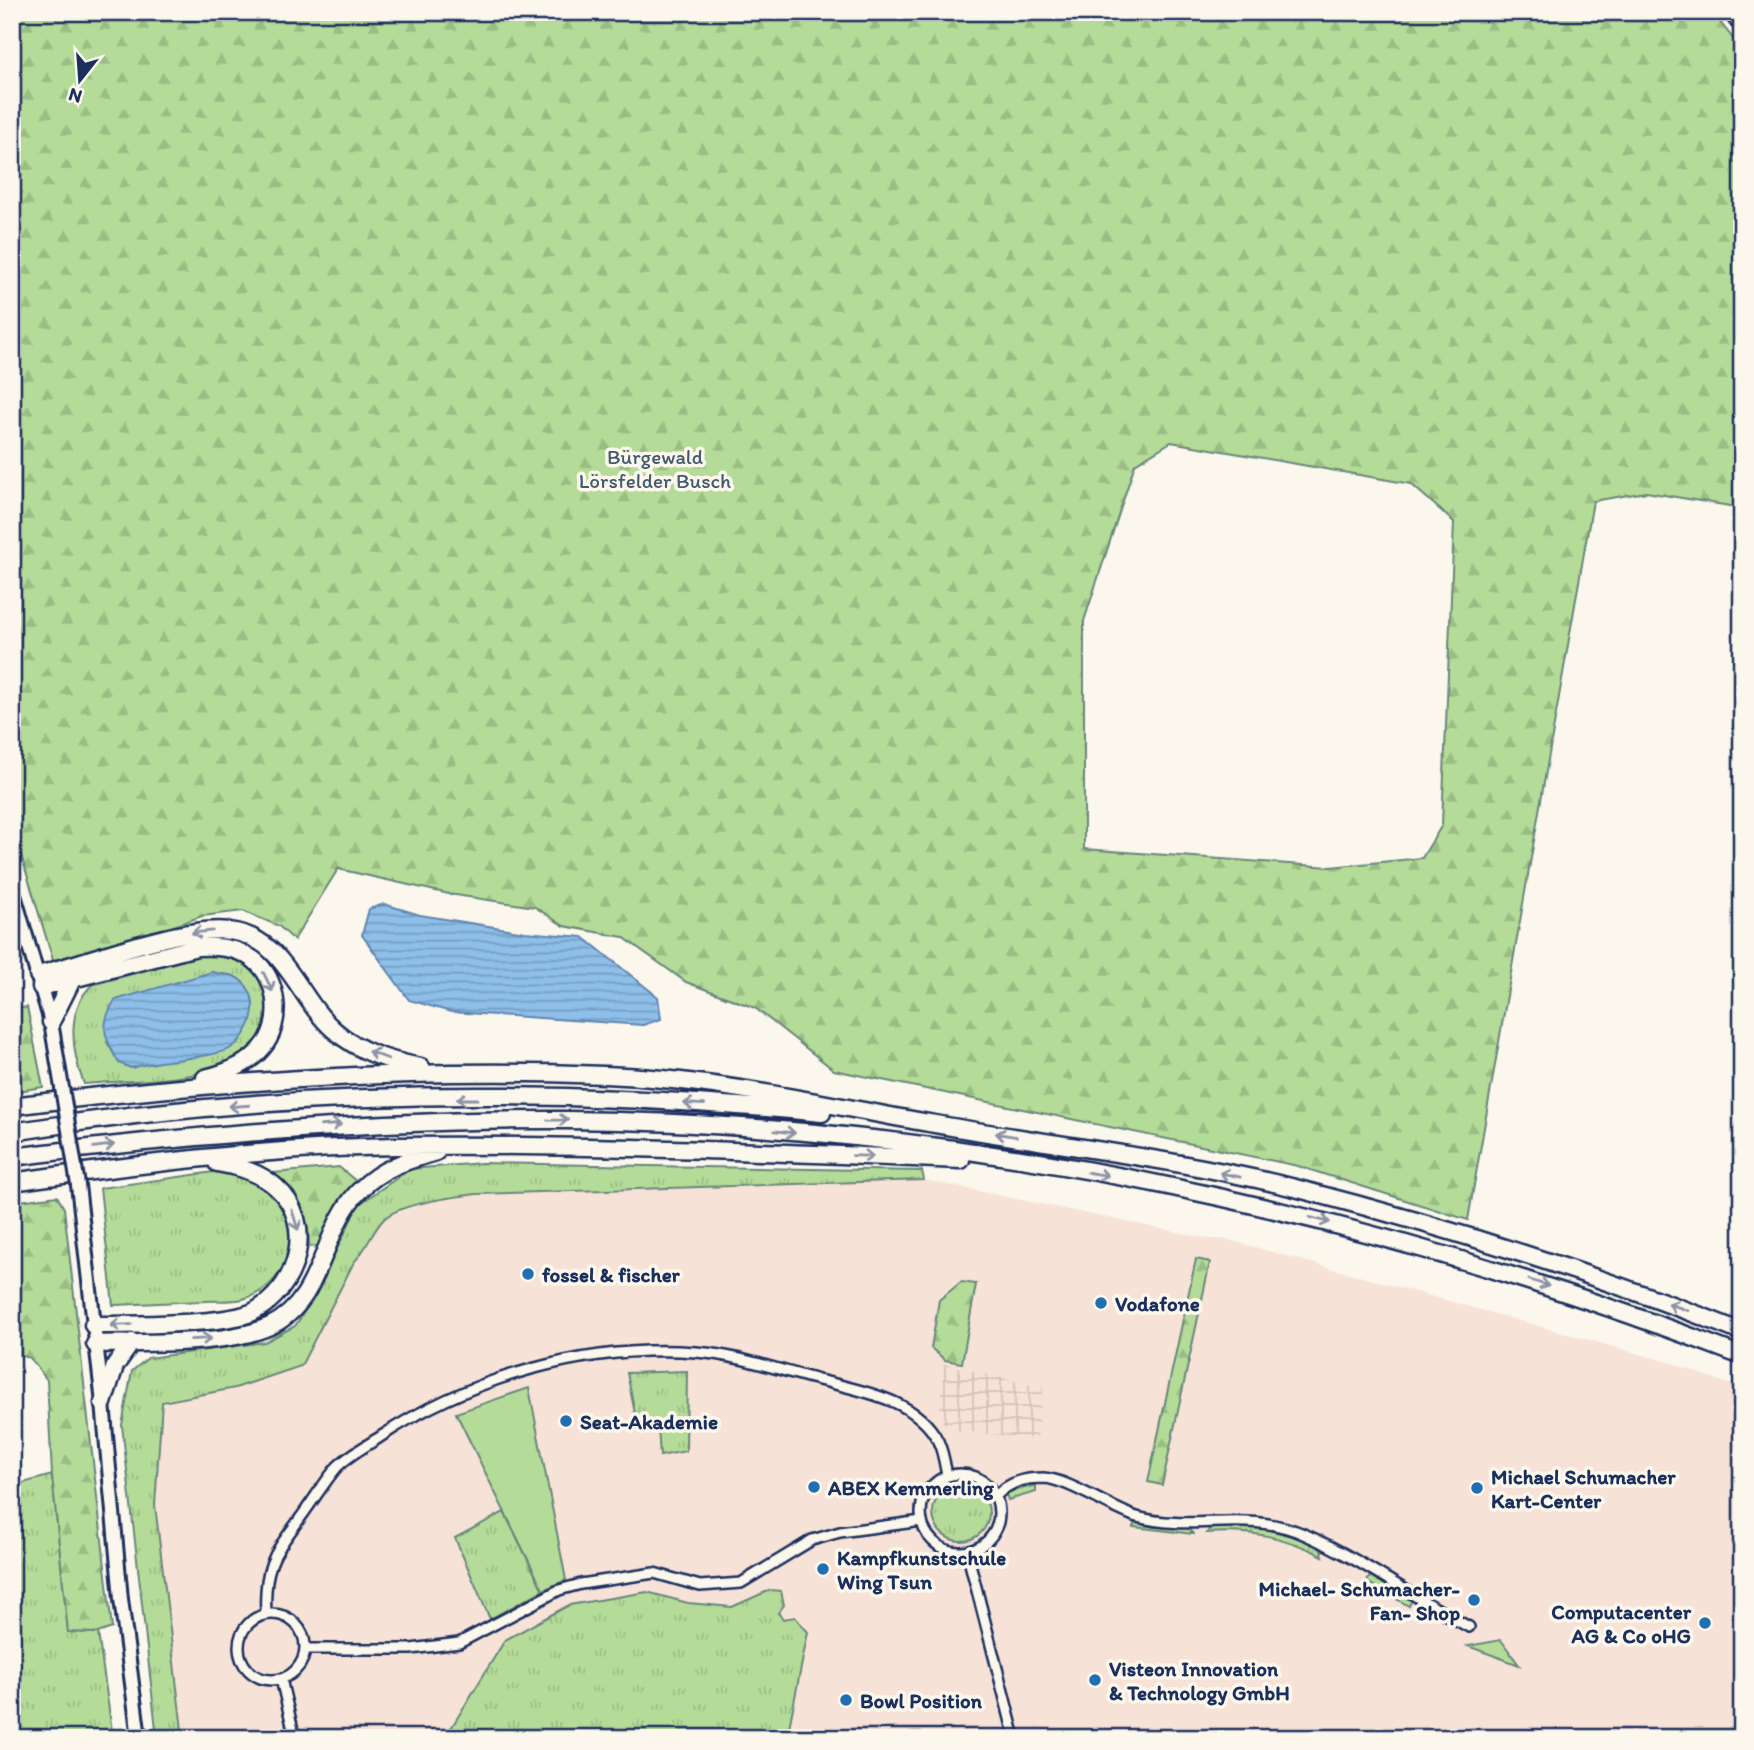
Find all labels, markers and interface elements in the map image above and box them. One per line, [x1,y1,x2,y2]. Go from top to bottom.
north arrow [46,46,116,116]
text: N [66,83,85,109]
park label: Bürgewald Lörsfelder Busch [579,444,731,493]
one-way arrow [191,926,214,939]
one-way arrow [262,971,275,992]
one-way arrow [367,1048,389,1061]
one-way arrow [455,1092,478,1106]
one-way arrow [683,1097,706,1110]
one-way arrow [229,1100,251,1113]
one-way arrow [546,1114,569,1127]
one-way arrow [319,1118,342,1131]
one-way arrow [774,1126,796,1139]
one-way arrow [995,1128,1018,1141]
one-way arrow [92,1139,115,1152]
one-way arrow [851,1149,874,1162]
one-way arrow [1219,1167,1242,1181]
one-way arrow [1086,1168,1109,1181]
one-way arrow [290,1209,302,1231]
one-way arrow [1308,1214,1331,1227]
place label: fossel & fischer [542,1262,681,1287]
marker: fossel & fischer [520,1266,536,1282]
one-way arrow [1528,1277,1550,1290]
place label: Vodafone [1115,1291,1200,1316]
marker: Vodafone [1093,1295,1109,1311]
one-way arrow [1668,1300,1690,1313]
one-way arrow [110,1318,133,1331]
one-way arrow [189,1332,212,1345]
place label: Seat-Akademie [580,1409,718,1434]
marker: Seat-Akademie [558,1413,574,1429]
place label: Michael Schumacher Kart-Center [1491,1464,1676,1513]
place label: ABEX Kemmerling [827,1475,995,1501]
marker: ABEX Kemmerling [806,1479,822,1495]
marker: Michael Schumacher Kart-Center [1469,1480,1485,1496]
place label: Kampfkunstschule Wing Tsun [837,1545,1006,1595]
marker: Kampfkunstschule Wing Tsun [815,1561,831,1577]
place label: Michael- Schumacher- Fan- Shop [1259,1576,1461,1626]
marker: Michael- Schumacher- Fan- Shop [1466,1592,1482,1608]
place label: Computacenter AG & Co oHG [1551,1599,1692,1648]
marker: Computacenter AG & Co oHG [1697,1615,1713,1631]
place label: Visteon Innovation & Technology GmbH [1109,1656,1290,1706]
marker: Visteon Innovation & Technology GmbH [1087,1672,1103,1688]
place label: Bowl Position [860,1688,983,1713]
marker: Bowl Position [838,1692,854,1708]

